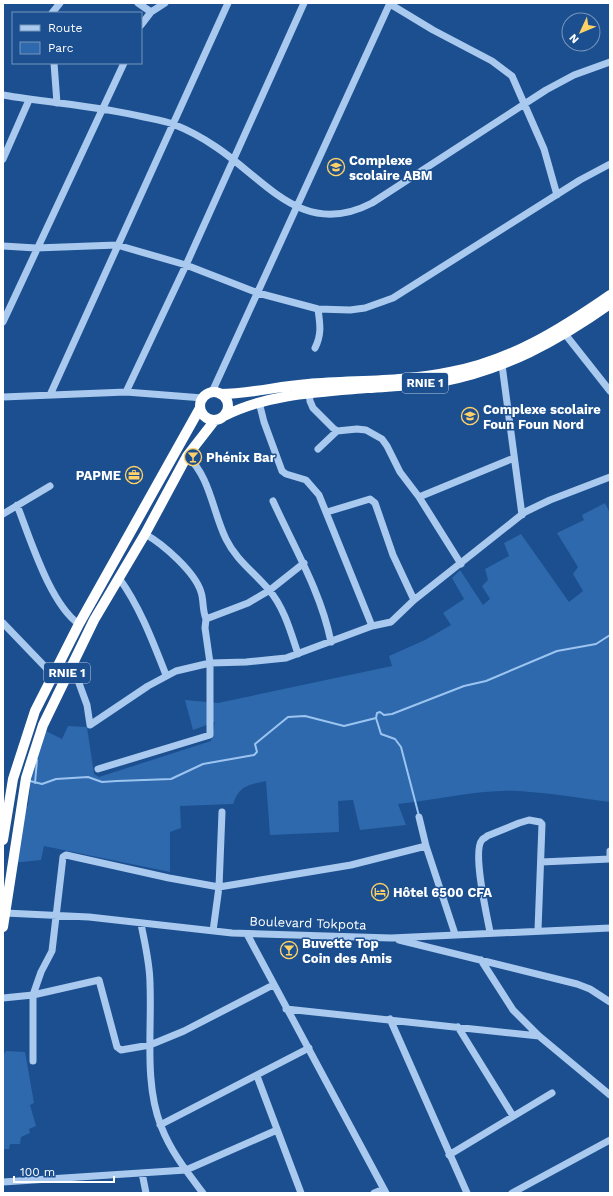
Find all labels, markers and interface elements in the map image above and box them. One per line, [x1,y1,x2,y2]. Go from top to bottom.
legend [12,12,142,64]
north arrow [561,12,601,52]
text: Route [48,21,82,35]
text: N [567,31,582,46]
text: Parc [48,41,74,55]
place label: Complexe scolaire ABM [349,153,433,183]
school or university icon: Complexe scolaire ABM [326,157,346,177]
road number: RNIE 1 [402,373,448,393]
place label: Complexe scolaire Foun Foun Nord [483,402,601,432]
school or university icon: Complexe scolaire Foun Foun Nord [460,406,480,426]
bar icon: Phénix Bar [183,447,203,467]
place label: Phénix Bar [206,450,276,465]
office icon: PAPME [124,465,144,485]
place label: PAPME [76,468,121,483]
road number: RNIE 1 [44,663,90,683]
hotel icon: Hôtel 6500 CFA [370,882,390,902]
place label: Hôtel 6500 CFA [393,885,492,900]
street label: Boulevard Tokpota [249,913,367,933]
place label: Buvette Top Coin des Amis [302,936,392,966]
bar icon: Buvette Top Coin des Amis [279,940,299,960]
scale bar [14,1158,114,1184]
text: 100 m [20,1165,55,1179]

